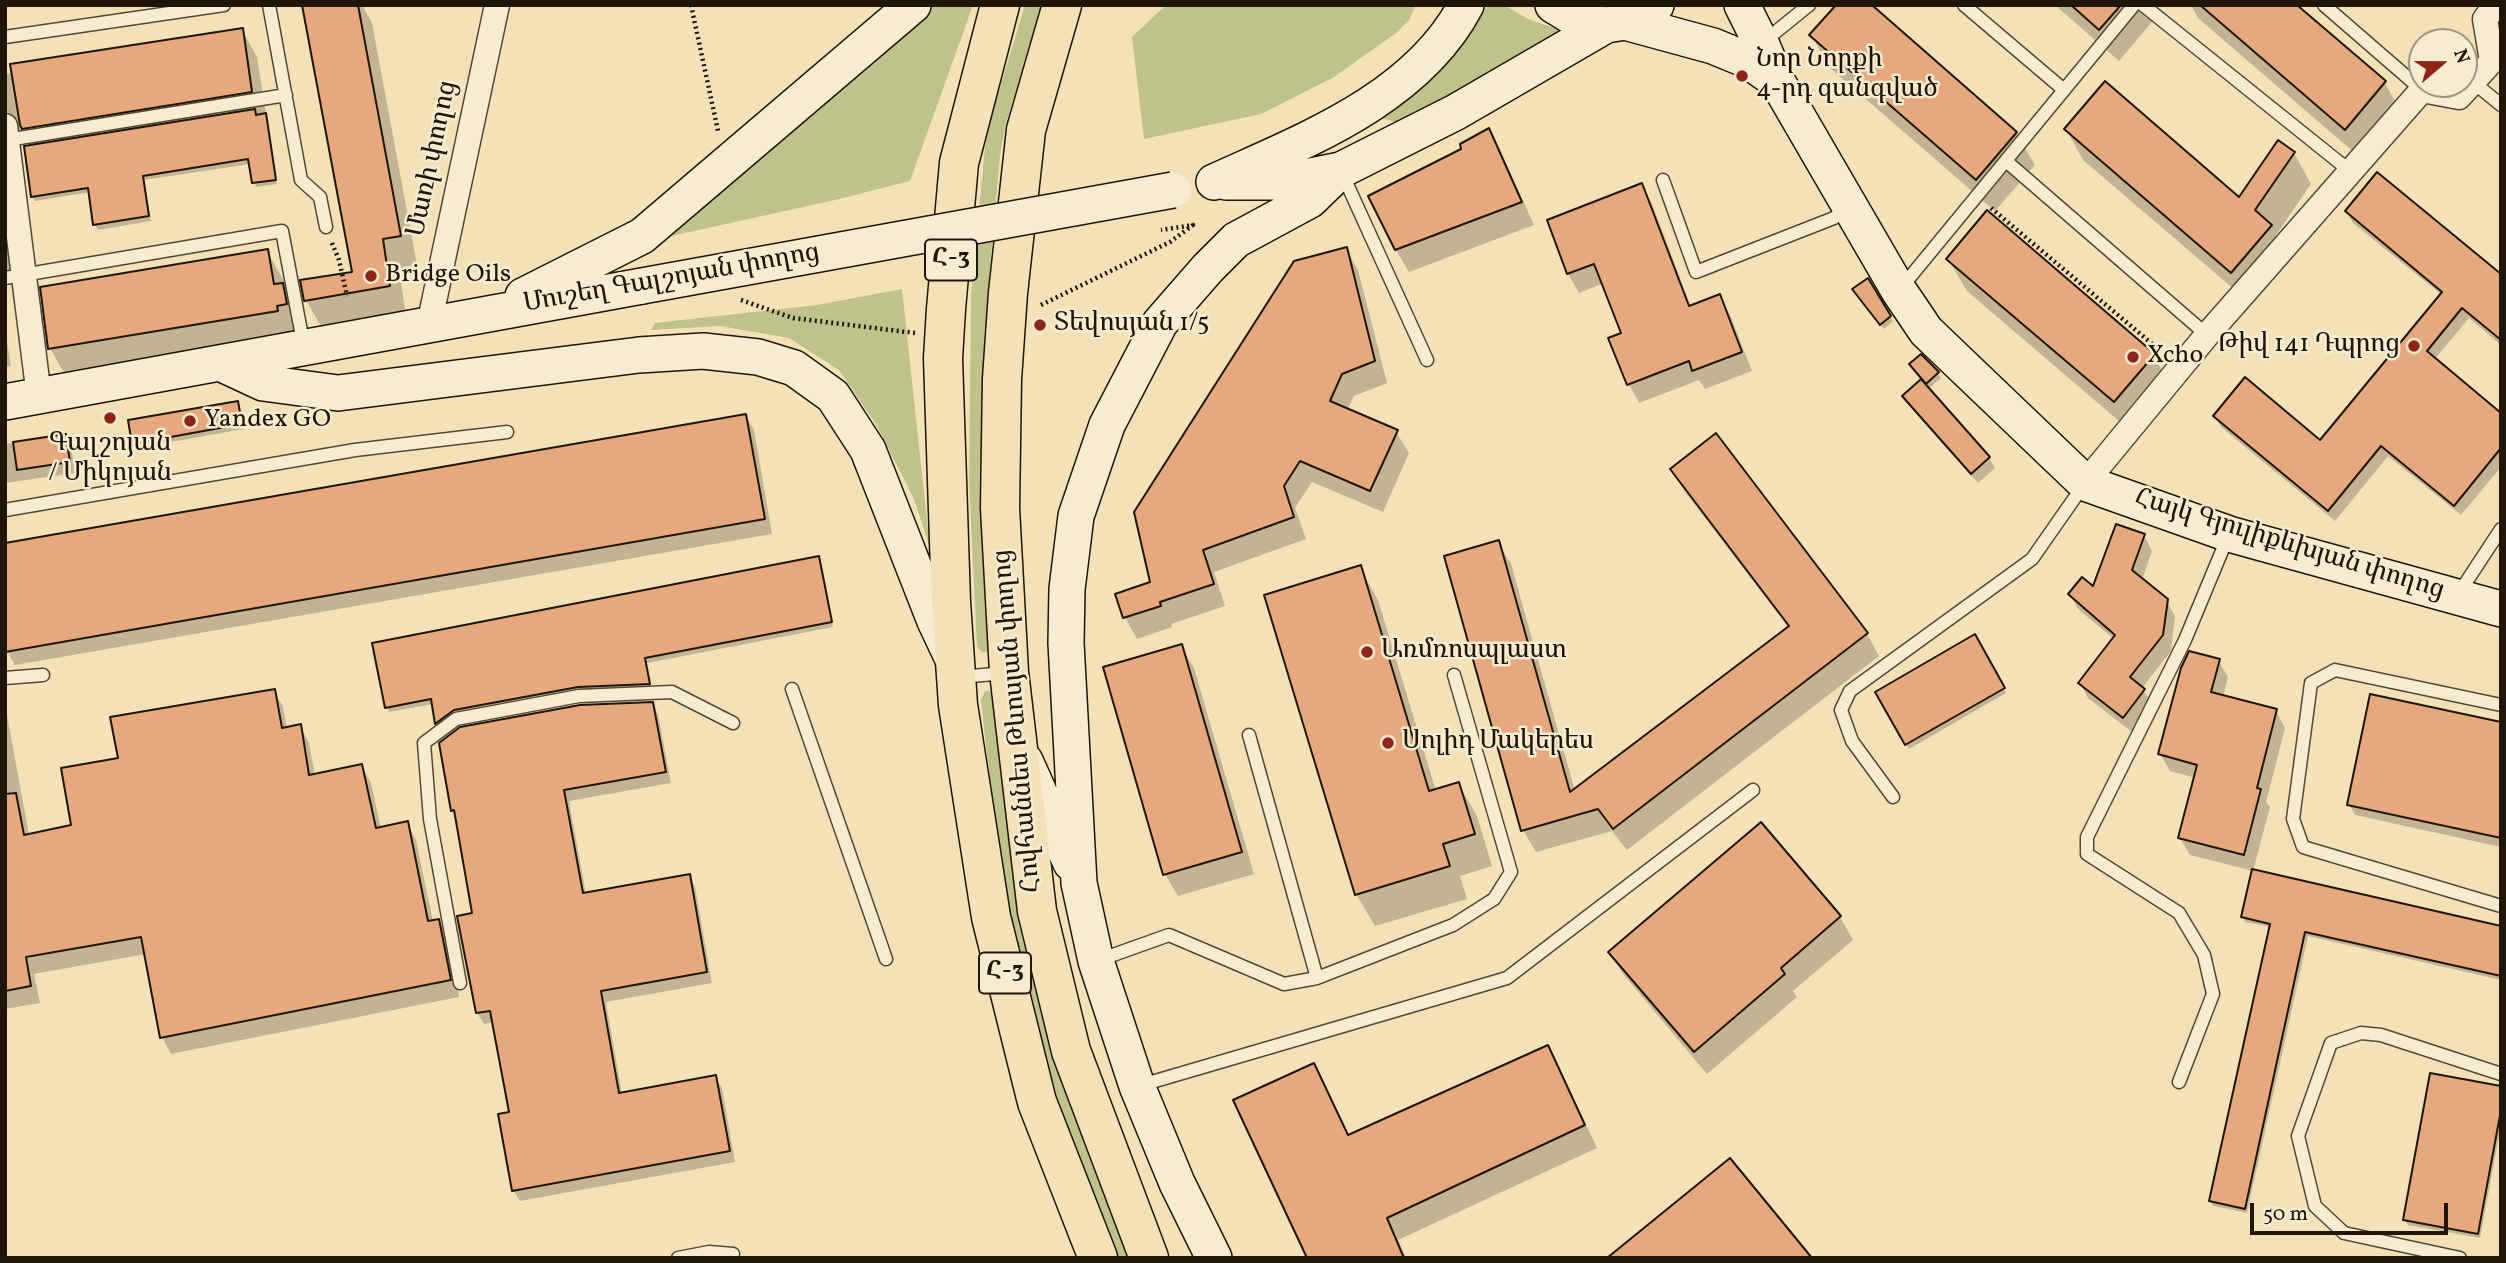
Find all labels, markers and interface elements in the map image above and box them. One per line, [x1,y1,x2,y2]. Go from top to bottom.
north arrow [2408,28,2478,98]
place label: Նոր Նորքի 4-րդ զանգված [1756,45,1938,106]
text: N [2446,46,2475,67]
marker: Նոր Նորքի 4-րդ զանգված [1734,68,1750,84]
street label: Մառի փողոց [402,78,466,240]
street label: Մուշեղ Գալշոյան փողոց [522,239,822,321]
road number: Հ-3 [925,240,977,281]
place label: Bridge Oils [385,260,511,292]
marker: Bridge Oils [363,268,379,284]
place label: Տեվոսյան 1/5 [1054,309,1210,341]
marker: Տեվոսյան 1/5 [1032,317,1048,333]
place label: Թիվ 141 Դպրոց [2218,330,2400,362]
marker: Թիվ 141 Դպրոց [2406,338,2422,354]
place label: Xcho [2147,341,2203,373]
marker: Xcho [2125,349,2141,365]
place label: Yandex GO [204,405,331,437]
marker: Գալշոյան / Միկոյան [102,410,118,426]
marker: Yandex GO [182,413,198,429]
place label: Գալշոյան / Միկոյան [48,429,172,490]
street label: Հայկ Գյուլիքևխյան փողոց [2130,484,2448,608]
street label: Հովհաննես Թևոսյան փողոց [988,548,1050,894]
place label: Առմռոսպլաստ [1381,636,1567,668]
marker: Առմռոսպլաստ [1359,644,1375,660]
place label: Սոլիդ Մակերես [1402,727,1594,759]
marker: Սոլիդ Մակերես [1380,735,1396,751]
road number: Հ-3 [979,953,1031,993]
scale bar [2254,1190,2452,1234]
text: 50 m [2263,1200,2308,1229]

